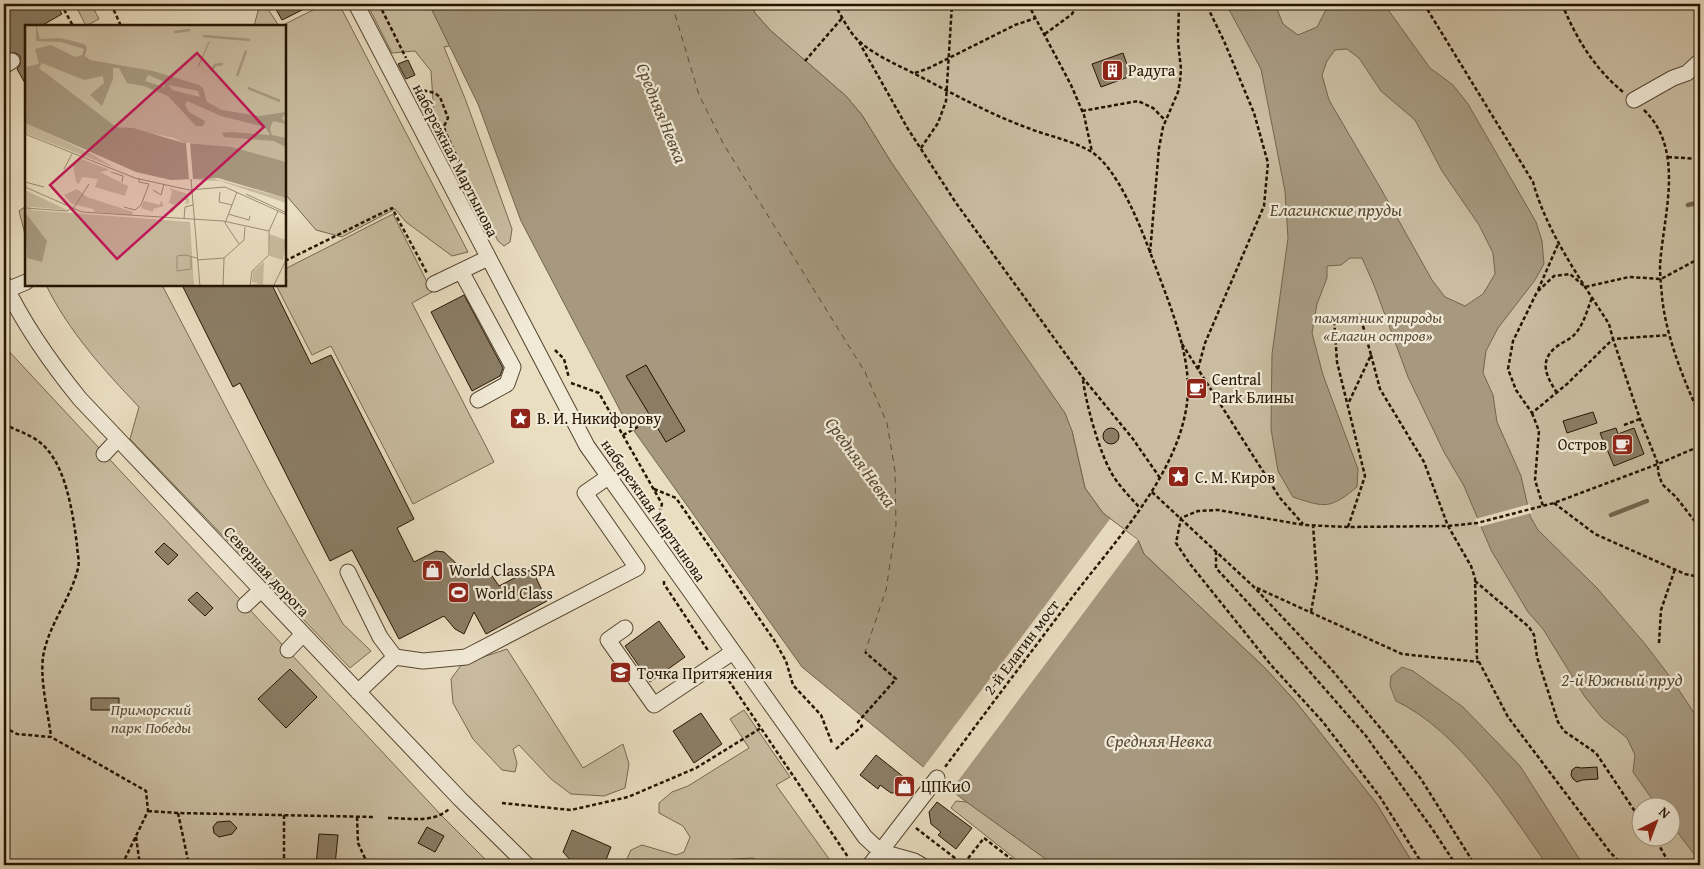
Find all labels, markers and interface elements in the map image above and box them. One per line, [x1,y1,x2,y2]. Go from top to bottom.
inset map [25,25,286,286]
building icon: Радуга [1100,58,1124,82]
place label: Радуга [1128,58,1176,82]
water label: Средняя Невка [630,59,695,168]
street label: набережная Мартынова [407,79,505,241]
water label: Елагинские пруды [1269,196,1402,223]
park label: памятник природы «Елагин остров» [1314,305,1442,347]
place label: Central Park Блины [1212,367,1294,409]
cafe icon: Central Park Блины [1184,376,1208,400]
place icon: В. И. Никифорову [509,406,533,430]
place label: В. И. Никифорову [537,406,661,430]
water label: Средняя Невка [819,411,903,513]
place label: Остров [1558,432,1607,456]
cafe icon: Остров [1611,432,1635,456]
street label: набережная Мартынова [596,434,713,587]
place icon: С. М. Киров [1167,465,1191,489]
place label: С. М. Киров [1195,465,1275,489]
street label: Северная дорога [218,520,316,622]
shop icon: World Class SPA [421,558,445,582]
place label: World Class SPA [449,558,556,582]
sports icon: World Class [447,581,471,605]
place label: World Class [475,581,553,605]
street label: 2-й Елагин мост [977,594,1065,700]
school or university icon: Точка Притяжения [609,661,633,685]
place label: Точка Притяжения [637,661,773,685]
water label: 2-й Южный пруд [1560,666,1683,693]
park label: Приморский парк Победы [111,697,191,739]
water label: Средняя Невка [1106,727,1213,754]
shop icon: ЦПКиО [893,774,917,798]
place label: ЦПКиО [921,774,971,798]
north arrow [1632,796,1682,846]
text: N [1655,802,1675,823]

